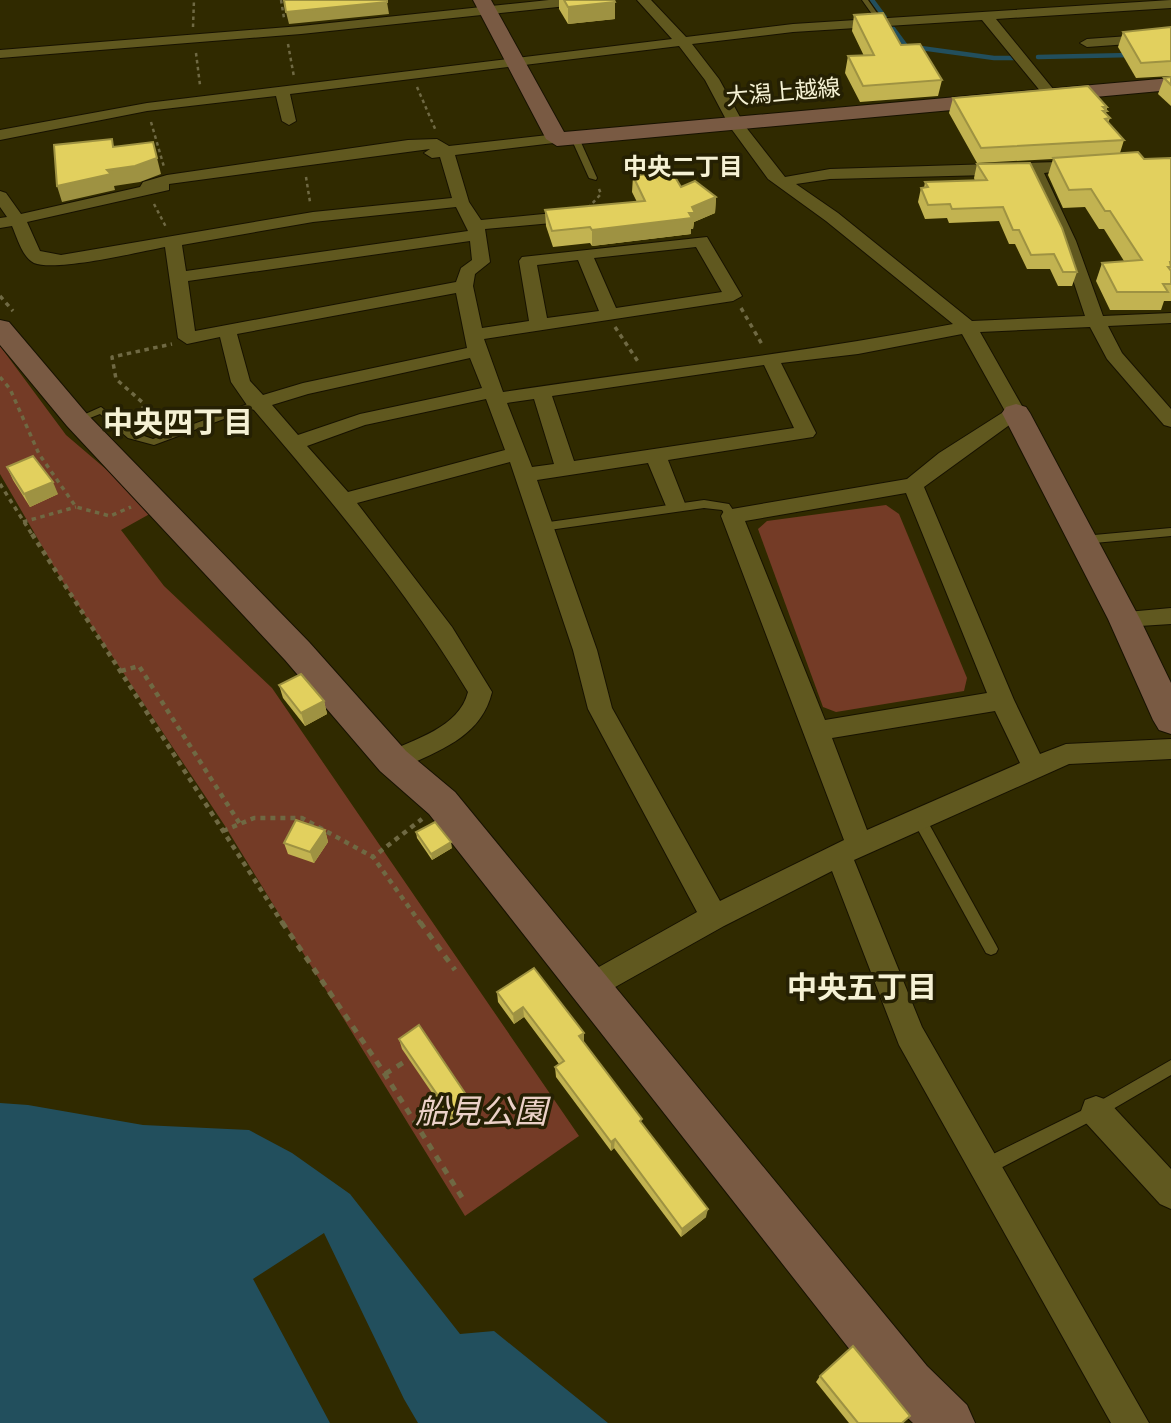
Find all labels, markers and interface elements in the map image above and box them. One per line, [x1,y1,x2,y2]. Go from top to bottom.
street label: 大潟上越線 [724,71,842,116]
district label: 中央二丁目 [623,150,743,186]
district label: 中央四丁目 [103,401,253,447]
district label: 中央五丁目 [787,966,937,1012]
park label: 船見公園 [415,1088,551,1138]

